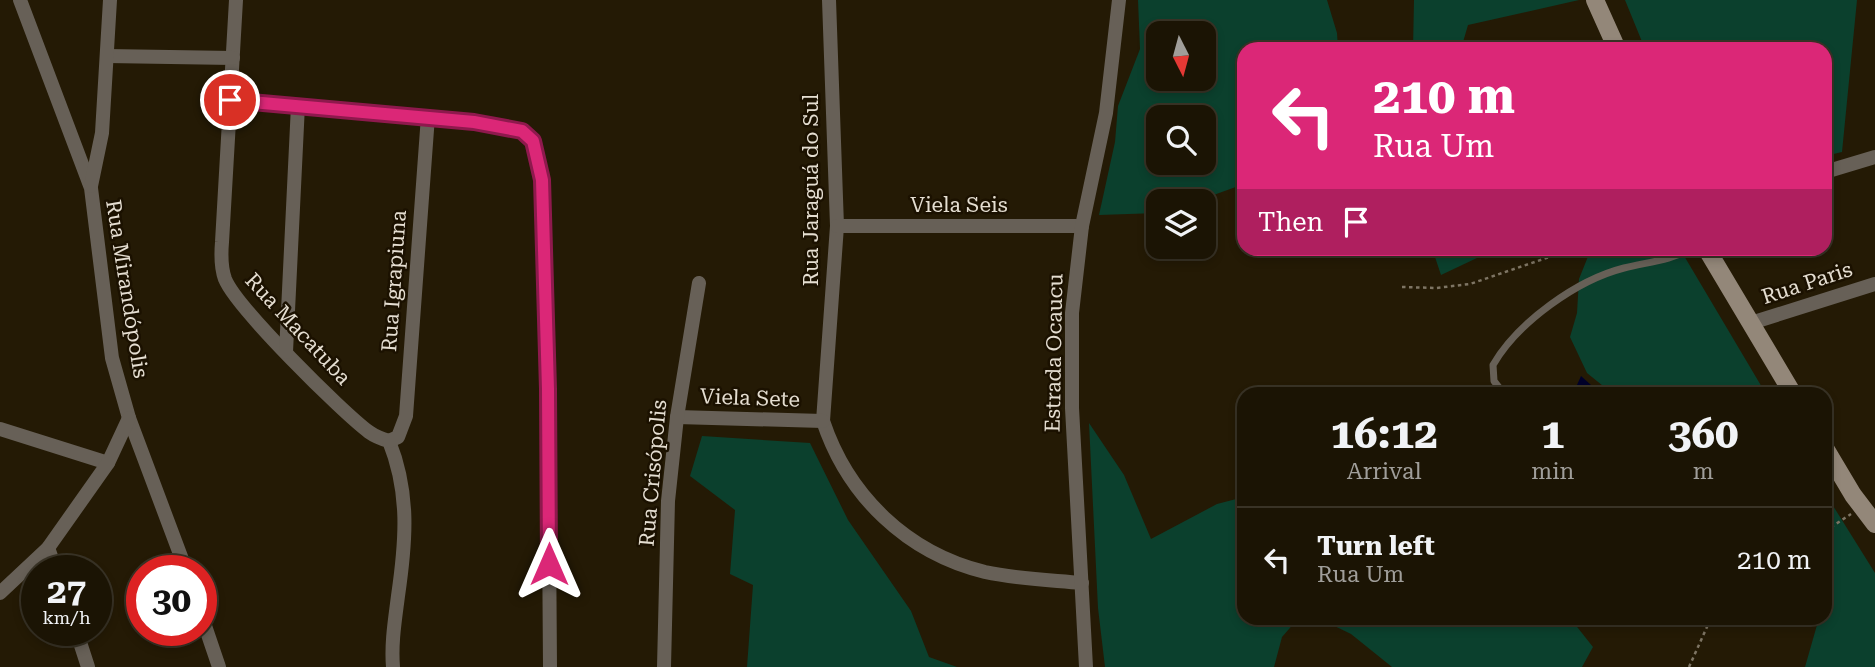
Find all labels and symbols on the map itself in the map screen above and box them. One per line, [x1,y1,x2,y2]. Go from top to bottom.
north arrow [1146,21,1216,91]
pin [200,70,260,130]
street label: Rua Jaraguá do Sul [799,93,823,286]
street label: Viela Seis [910,193,1008,217]
street label: Rua Mirandópolis [101,198,153,380]
street label: Rua Igrapiuna [377,209,411,353]
street label: Rua Paris [1759,257,1855,309]
street label: Rua Macatuba [240,268,356,390]
street label: Estrada Ocaucu [1041,273,1067,433]
street label: Viela Sete [700,384,800,412]
street label: Rua Crisópolis [635,399,671,547]
position arrow [512,527,586,601]
speed limit sign: 30 [126,555,217,646]

